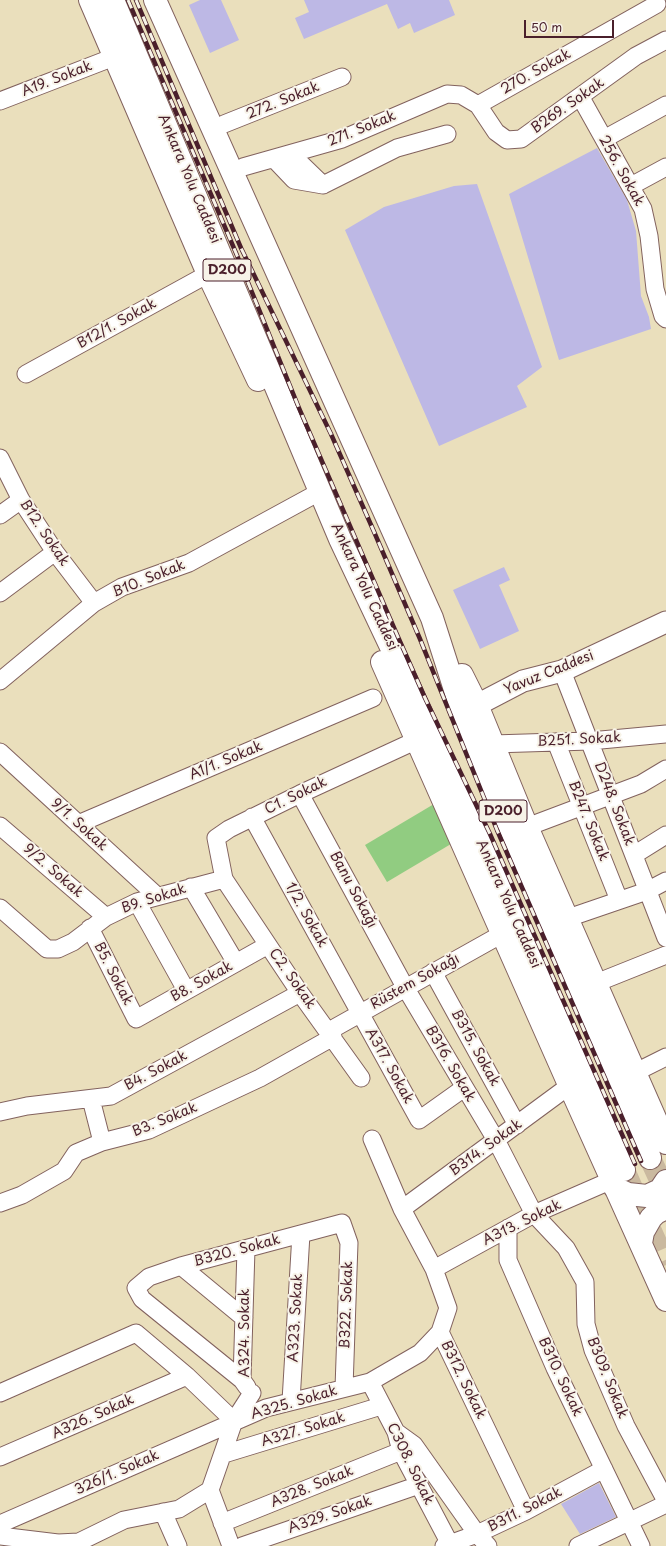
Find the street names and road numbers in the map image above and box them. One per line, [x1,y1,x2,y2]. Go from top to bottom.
street label: 270. Sokak [498,46,574,98]
street label: A19. Sokak [19,58,95,100]
street label: B269. Sokak [528,75,608,137]
street label: 272. Sokak [244,79,322,123]
street label: 271. Sokak [326,108,398,150]
street label: Ankara Yolu Caddesi [154,112,224,246]
street label: 256. Sokak [595,133,647,209]
road number: D200 [203,259,251,281]
street label: B12/1. Sokak [75,295,159,353]
street label: B12. Sokak [16,497,72,569]
street label: Ankara Yolu Caddesi [327,521,401,653]
street label: B10. Sokak [110,557,188,601]
street label: Yavuz Caddesi [502,647,596,699]
street label: B251. Sokak [537,729,621,751]
street label: A1/1. Sokak [187,738,265,784]
street label: D248. Sokak [590,760,638,848]
street label: C1. Sokak [262,774,330,818]
street label: B247. Sokak [564,778,612,864]
street label: 9/1. Sokak [47,795,111,855]
road number: D200 [479,800,527,822]
street label: Ankara Yolu Caddesi [472,837,544,971]
street label: 9/2. Sokak [20,840,86,902]
street label: Banu Sokağı [326,849,380,931]
street label: 1/2. Sokak [281,879,331,951]
street label: B9. Sokak [120,881,188,917]
street label: B5. Sokak [90,940,136,1008]
street label: C2. Sokak [265,946,319,1012]
street label: Rüstem Sokağı [368,951,462,1013]
street label: B8. Sokak [168,958,236,1006]
street label: B315. Sokak [447,1007,503,1089]
street label: B316. Sokak [421,1023,479,1105]
street label: A317. Sokak [361,1025,417,1107]
street label: B4. Sokak [122,1047,190,1095]
street label: B3. Sokak [130,1099,200,1141]
street label: B314. Sokak [447,1116,525,1180]
street label: A313. Sokak [480,1197,564,1249]
street label: B320. Sokak [192,1231,282,1271]
street label: B322. Sokak [337,1261,357,1349]
street label: A323. Sokak [285,1273,307,1363]
street label: A324. Sokak [237,1289,253,1377]
street label: B310. Sokak [534,1335,586,1419]
street label: B309. Sokak [583,1335,631,1421]
street label: B312. Sokak [437,1338,489,1422]
street label: A325. Sokak [249,1383,339,1423]
street label: A326. Sokak [49,1391,137,1443]
street label: A327. Sokak [259,1409,347,1451]
street label: C308. Sokak [383,1420,437,1508]
street label: 326/1. Sokak [72,1447,162,1499]
street label: A328. Sokak [268,1463,356,1511]
street label: B311. Sokak [485,1484,565,1536]
street label: A329. Sokak [286,1493,374,1537]

